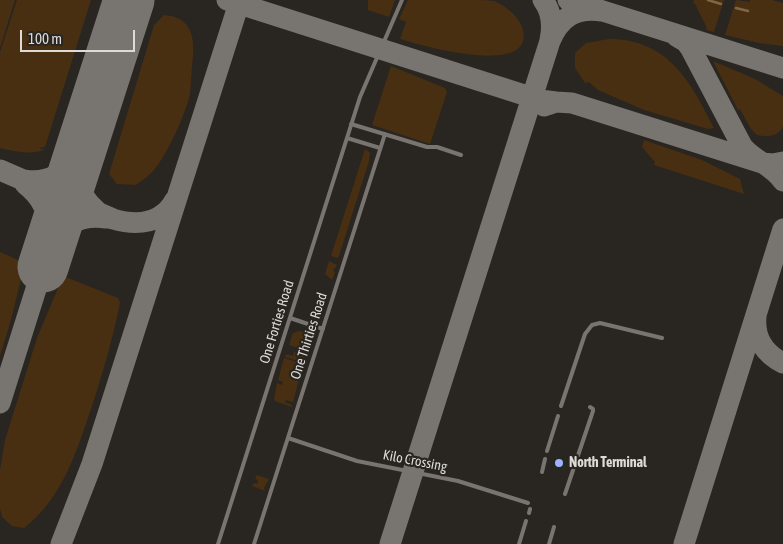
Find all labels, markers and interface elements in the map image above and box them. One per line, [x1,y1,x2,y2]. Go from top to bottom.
scale bar [22,20,138,52]
text: 100 m [28,30,62,47]
street label: One Forties Road [256,278,298,366]
street label: One Thirties Road [287,290,331,382]
street label: Kilo Crossing [381,447,449,475]
place label: North Terminal [569,455,647,471]
marker: North Terminal [553,457,565,469]

